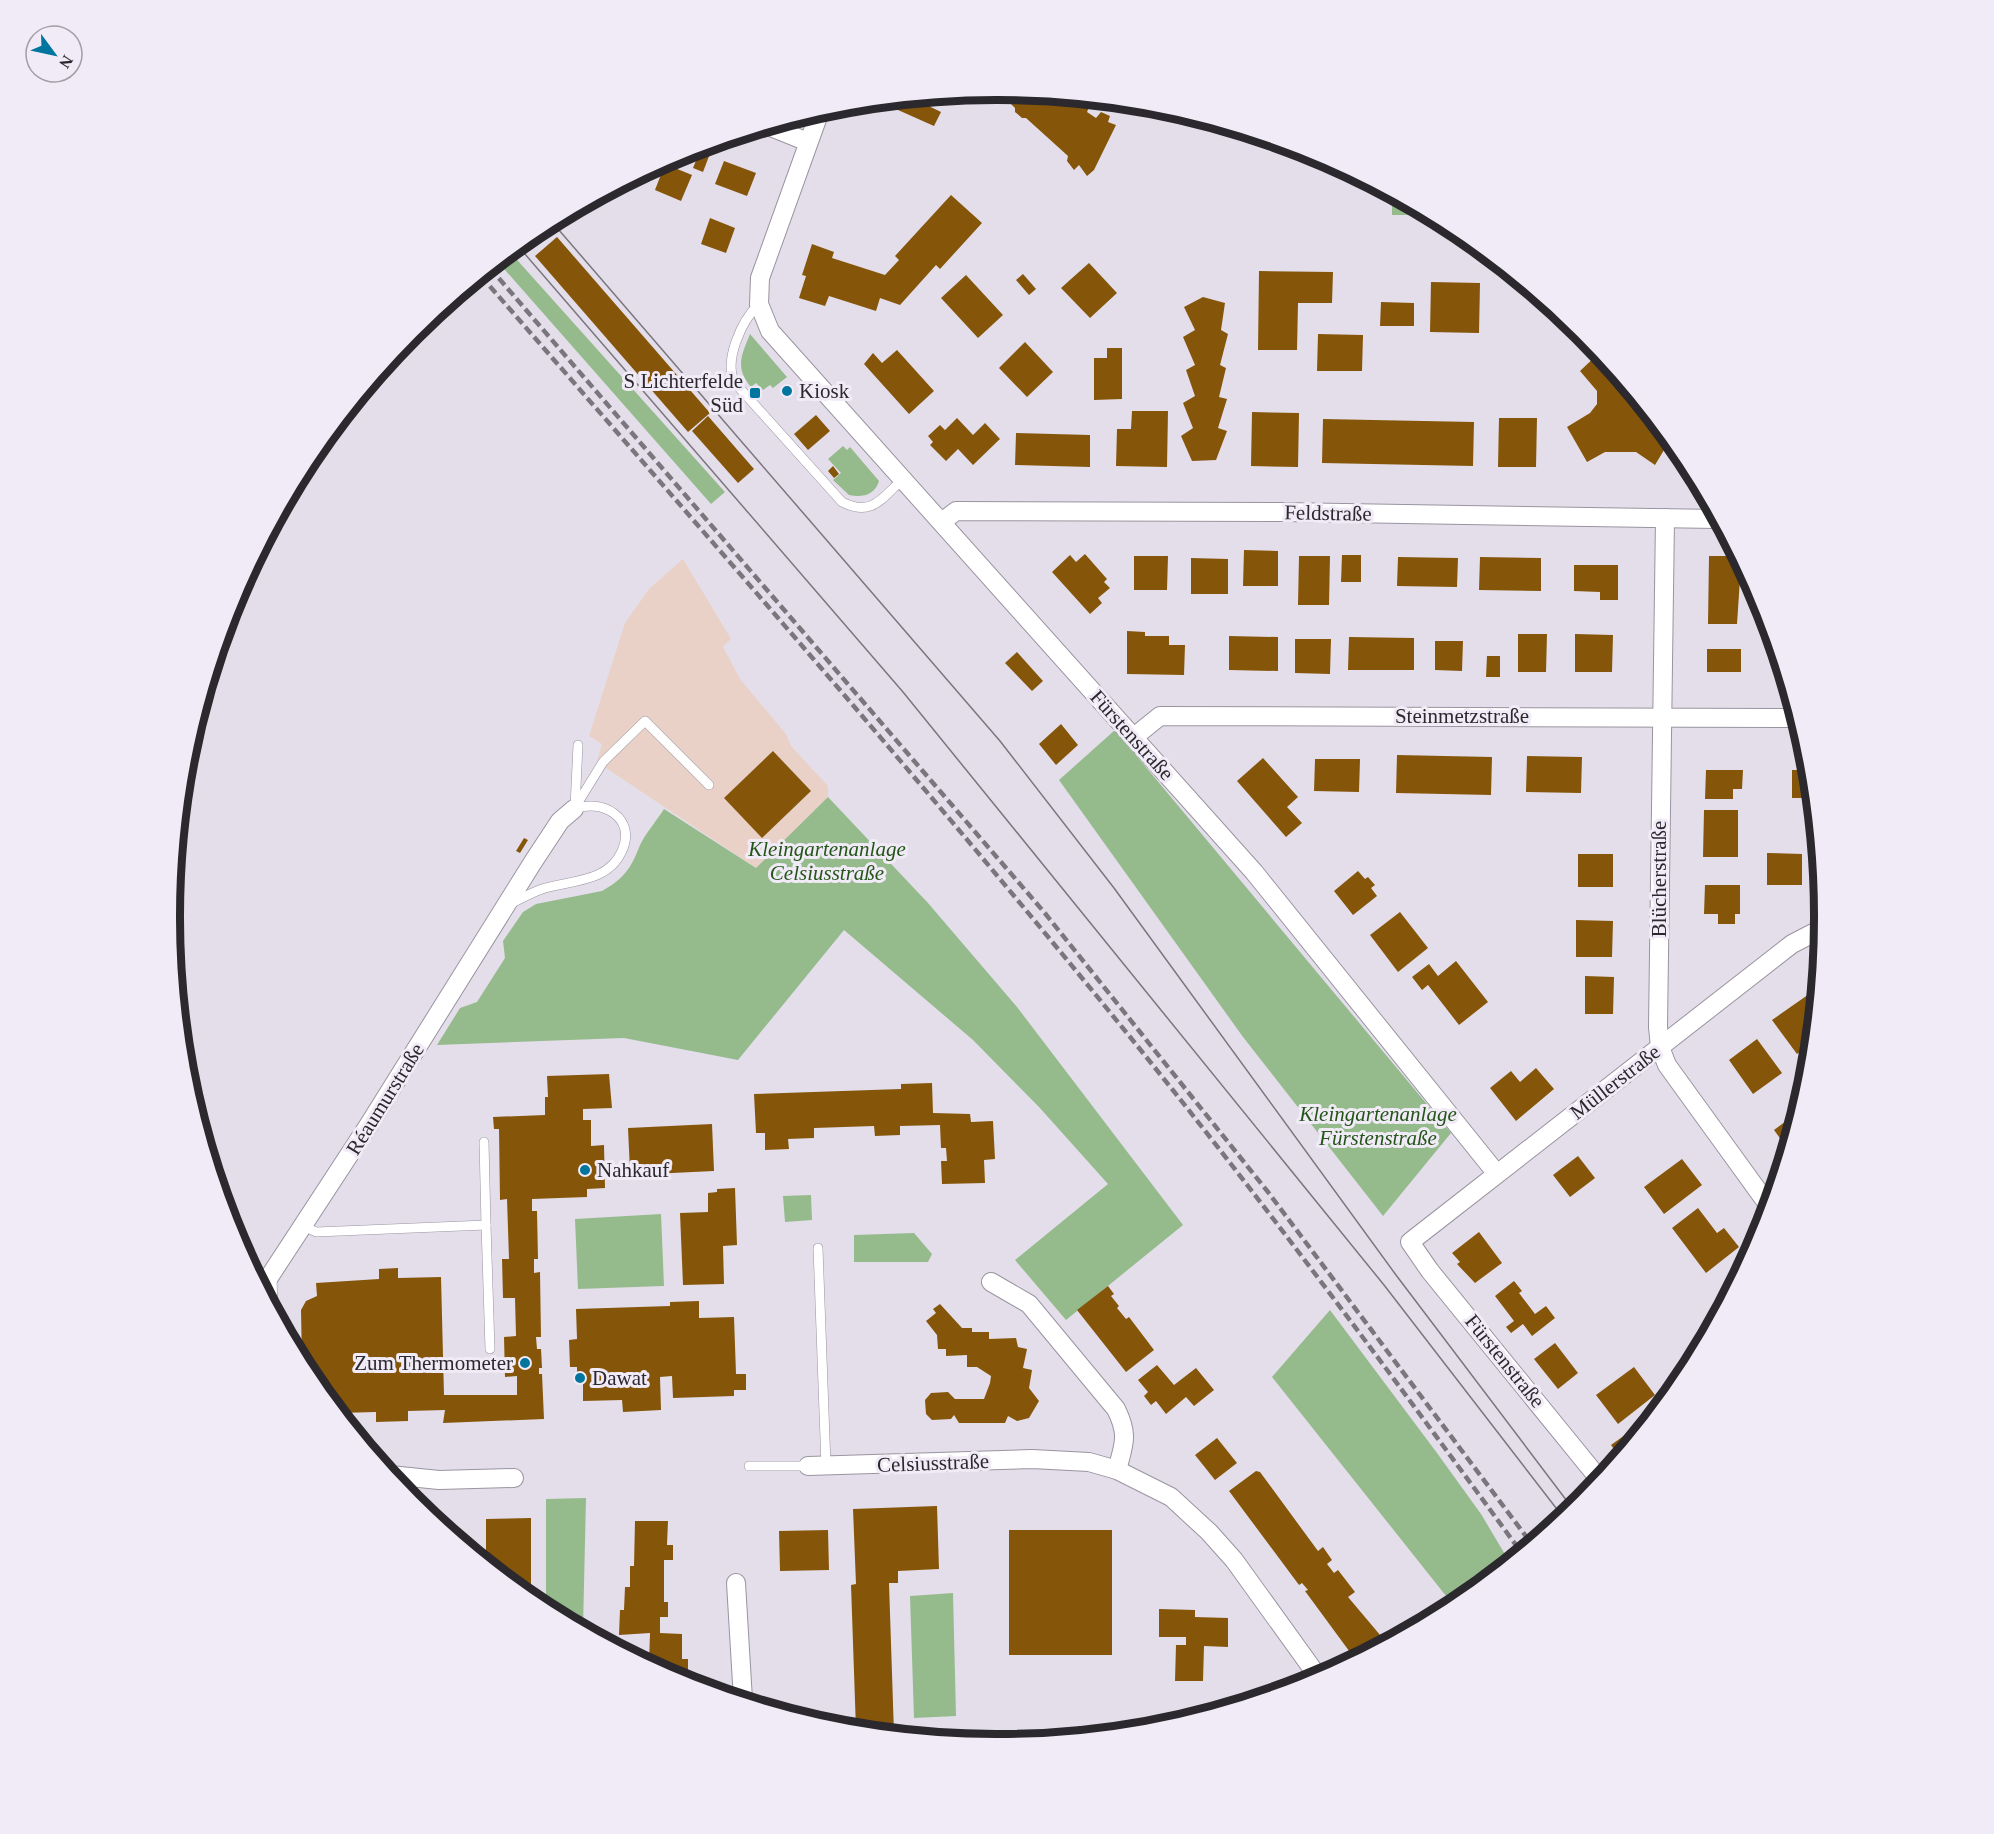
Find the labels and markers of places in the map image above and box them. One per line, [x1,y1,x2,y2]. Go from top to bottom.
place label: S Lichterfelde Süd [623,369,743,417]
place label: Kiosk [799,379,850,403]
marker: Kiosk [780,384,794,398]
marker: S Lichterfelde Süd [748,386,762,400]
place label: Nahkauf [597,1158,669,1182]
marker: Nahkauf [578,1163,592,1177]
place label: Zum Thermometer [354,1351,513,1375]
marker: Zum Thermometer [518,1356,532,1370]
place label: Dawat [592,1366,647,1390]
marker: Dawat [573,1371,587,1385]

